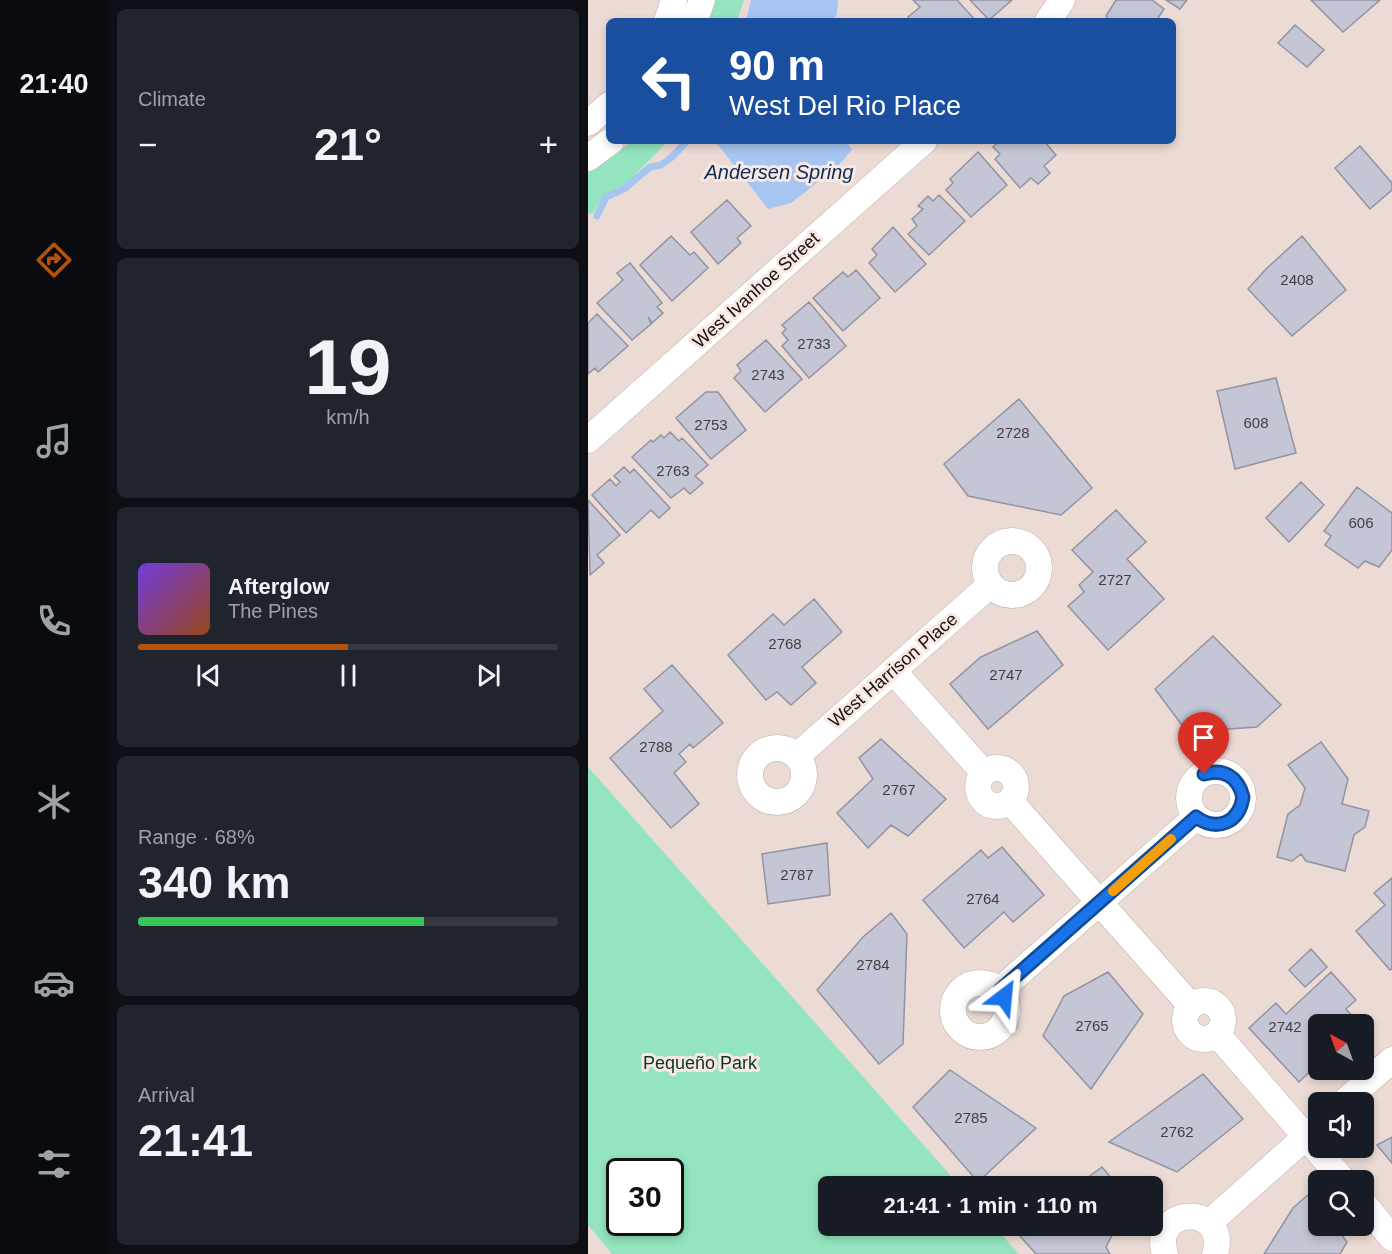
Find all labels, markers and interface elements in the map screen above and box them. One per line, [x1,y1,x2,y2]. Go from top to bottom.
icon: left [630,42,708,120]
text: 90 m [729,42,825,89]
text: 21:40 [19,69,89,99]
text: Climate [138,88,206,110]
text: West Del Rio Place [729,91,961,121]
text: 21° [314,119,382,170]
text: − [138,126,157,163]
text: + [539,126,558,163]
water label: Andersen Spring [704,161,853,183]
street label: West Ivanhoe Street [689,228,823,352]
icon: directions [33,239,75,281]
house number: 2408 [1280,271,1314,288]
text: 19 [305,323,391,411]
house number: 2733 [797,335,831,352]
house number: 2743 [751,366,785,383]
text: km/h [326,406,370,428]
house number: 608 [1243,414,1269,431]
house number: 2753 [694,416,728,433]
icon: music [33,420,75,462]
house number: 2728 [996,424,1030,441]
house number: 2763 [656,462,690,479]
house number: 606 [1348,514,1374,531]
house number: 2727 [1098,571,1132,588]
text: Afterglow [228,574,329,599]
icon: phone [33,600,75,642]
text: The Pines [228,600,318,622]
street label: West Harrison Place [825,609,961,731]
house number: 2768 [768,635,802,652]
icon: previous [192,659,225,692]
icon: pause [332,659,365,692]
icon: next [472,659,505,692]
house number: 2747 [989,666,1023,683]
pin [1178,712,1229,774]
icon: arrive [1187,721,1220,754]
house number: 2788 [639,738,673,755]
icon: climate [33,781,75,823]
house number: 2767 [882,781,916,798]
text: Range · 68% [138,826,255,848]
text: 340 km [138,857,291,908]
house number: 2787 [780,866,814,883]
house number: 2764 [966,890,1000,907]
house number: 2784 [856,956,890,973]
icon: car [33,962,75,1004]
position arrow [972,965,1036,1029]
north arrow [1308,1014,1374,1080]
map controls [1308,1014,1374,1236]
house number: 2765 [1075,1017,1109,1034]
house number: 2742 [1268,1018,1302,1035]
park label: Pequeño Park [643,1053,758,1073]
text: Arrival [138,1084,195,1106]
button: sound [1308,1092,1374,1158]
house number: 2785 [954,1109,988,1126]
text: 21:41 [138,1115,253,1166]
house number: 2762 [1160,1123,1194,1140]
icon: filters [33,1143,75,1185]
speed limit sign: 30 [606,1158,684,1236]
button: search [1308,1170,1374,1236]
text: 21:41 · 1 min · 110 m [884,1193,1098,1218]

